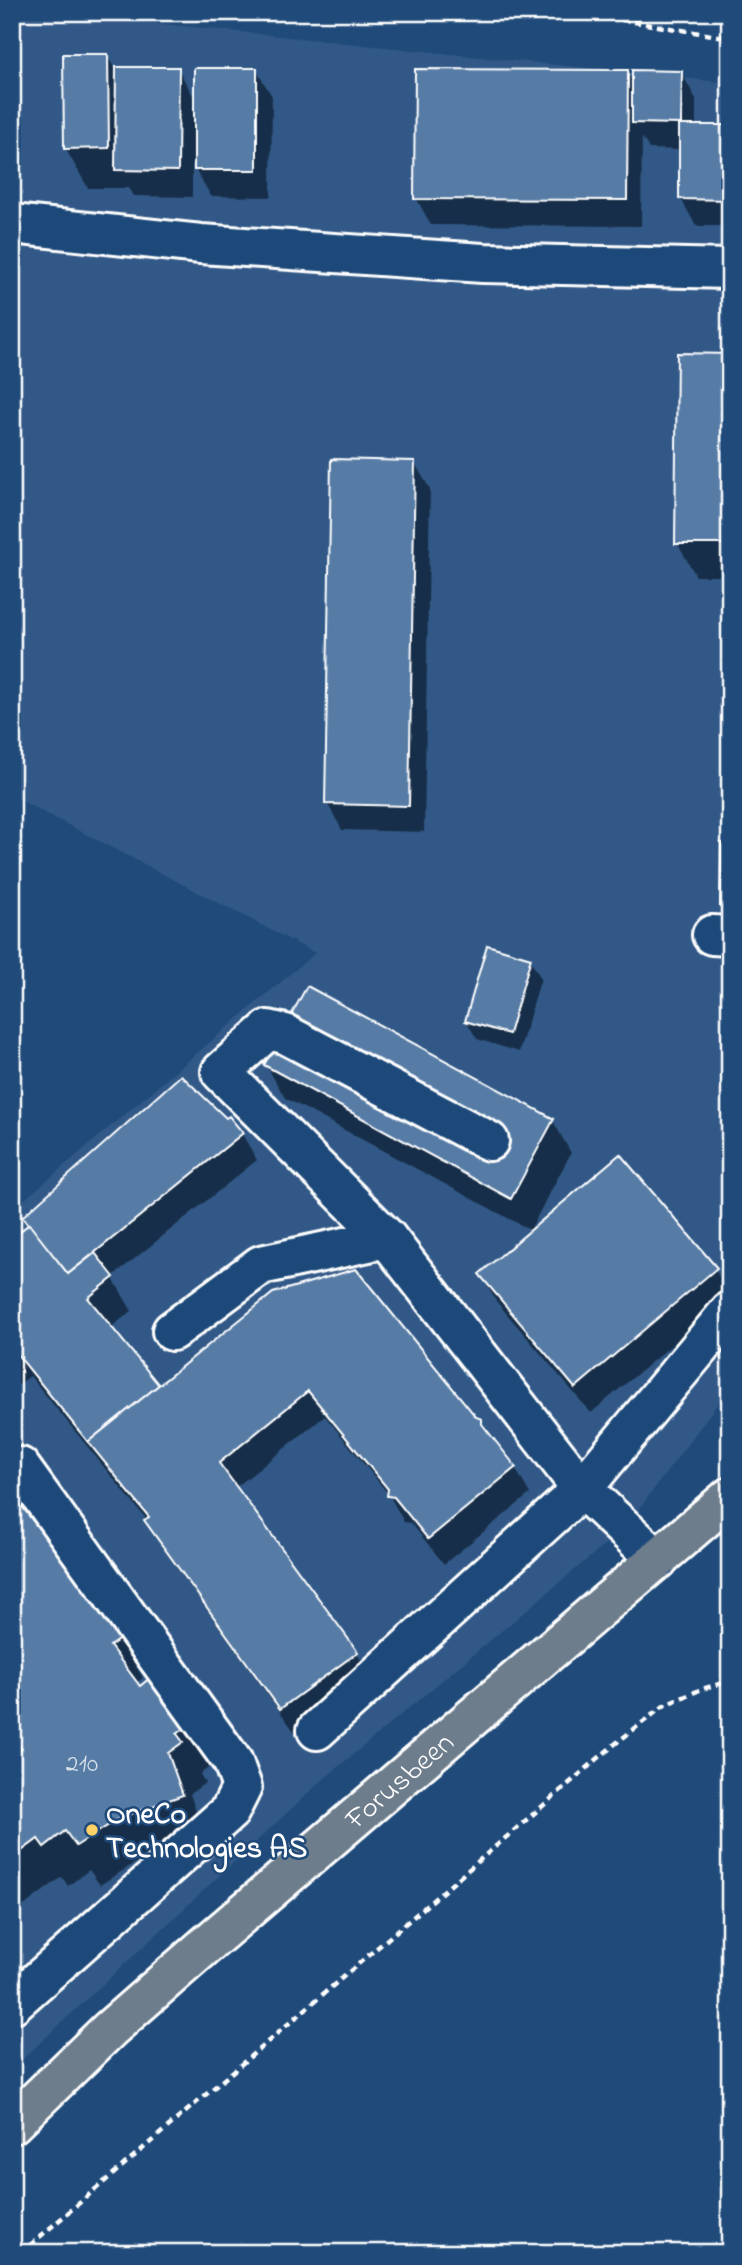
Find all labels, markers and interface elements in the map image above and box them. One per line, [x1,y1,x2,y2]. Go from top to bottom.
street label: Forusbeen [336,1723,465,1842]
house number: 210 [66,1746,98,1784]
place label: OneCo Technologies AS [106,1794,307,1873]
marker: OneCo Technologies AS [84,1822,100,1838]

